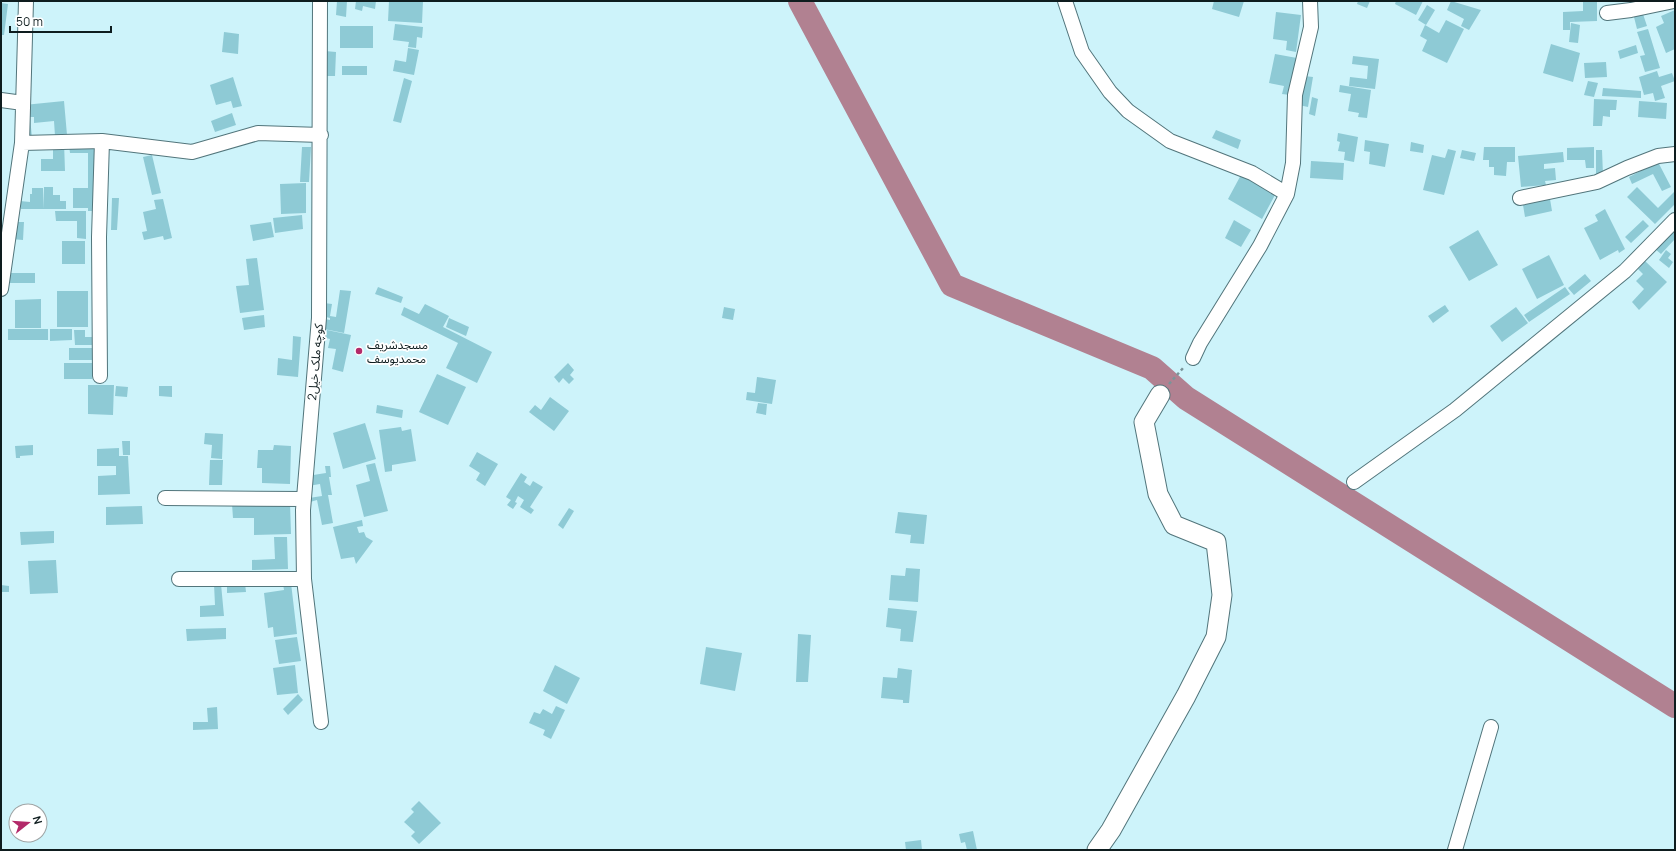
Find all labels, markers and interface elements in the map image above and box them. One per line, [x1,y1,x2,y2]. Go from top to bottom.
scale bar [10,8,111,34]
text: 50 m [16,13,43,30]
street label: کوچه ملک خیل2 [303,322,327,401]
place label: مسجدشریف محمدیوسف [367,336,428,367]
marker: مسجدشریف محمدیوسف [354,346,364,356]
north arrow [8,803,48,843]
text: N [30,814,46,826]

